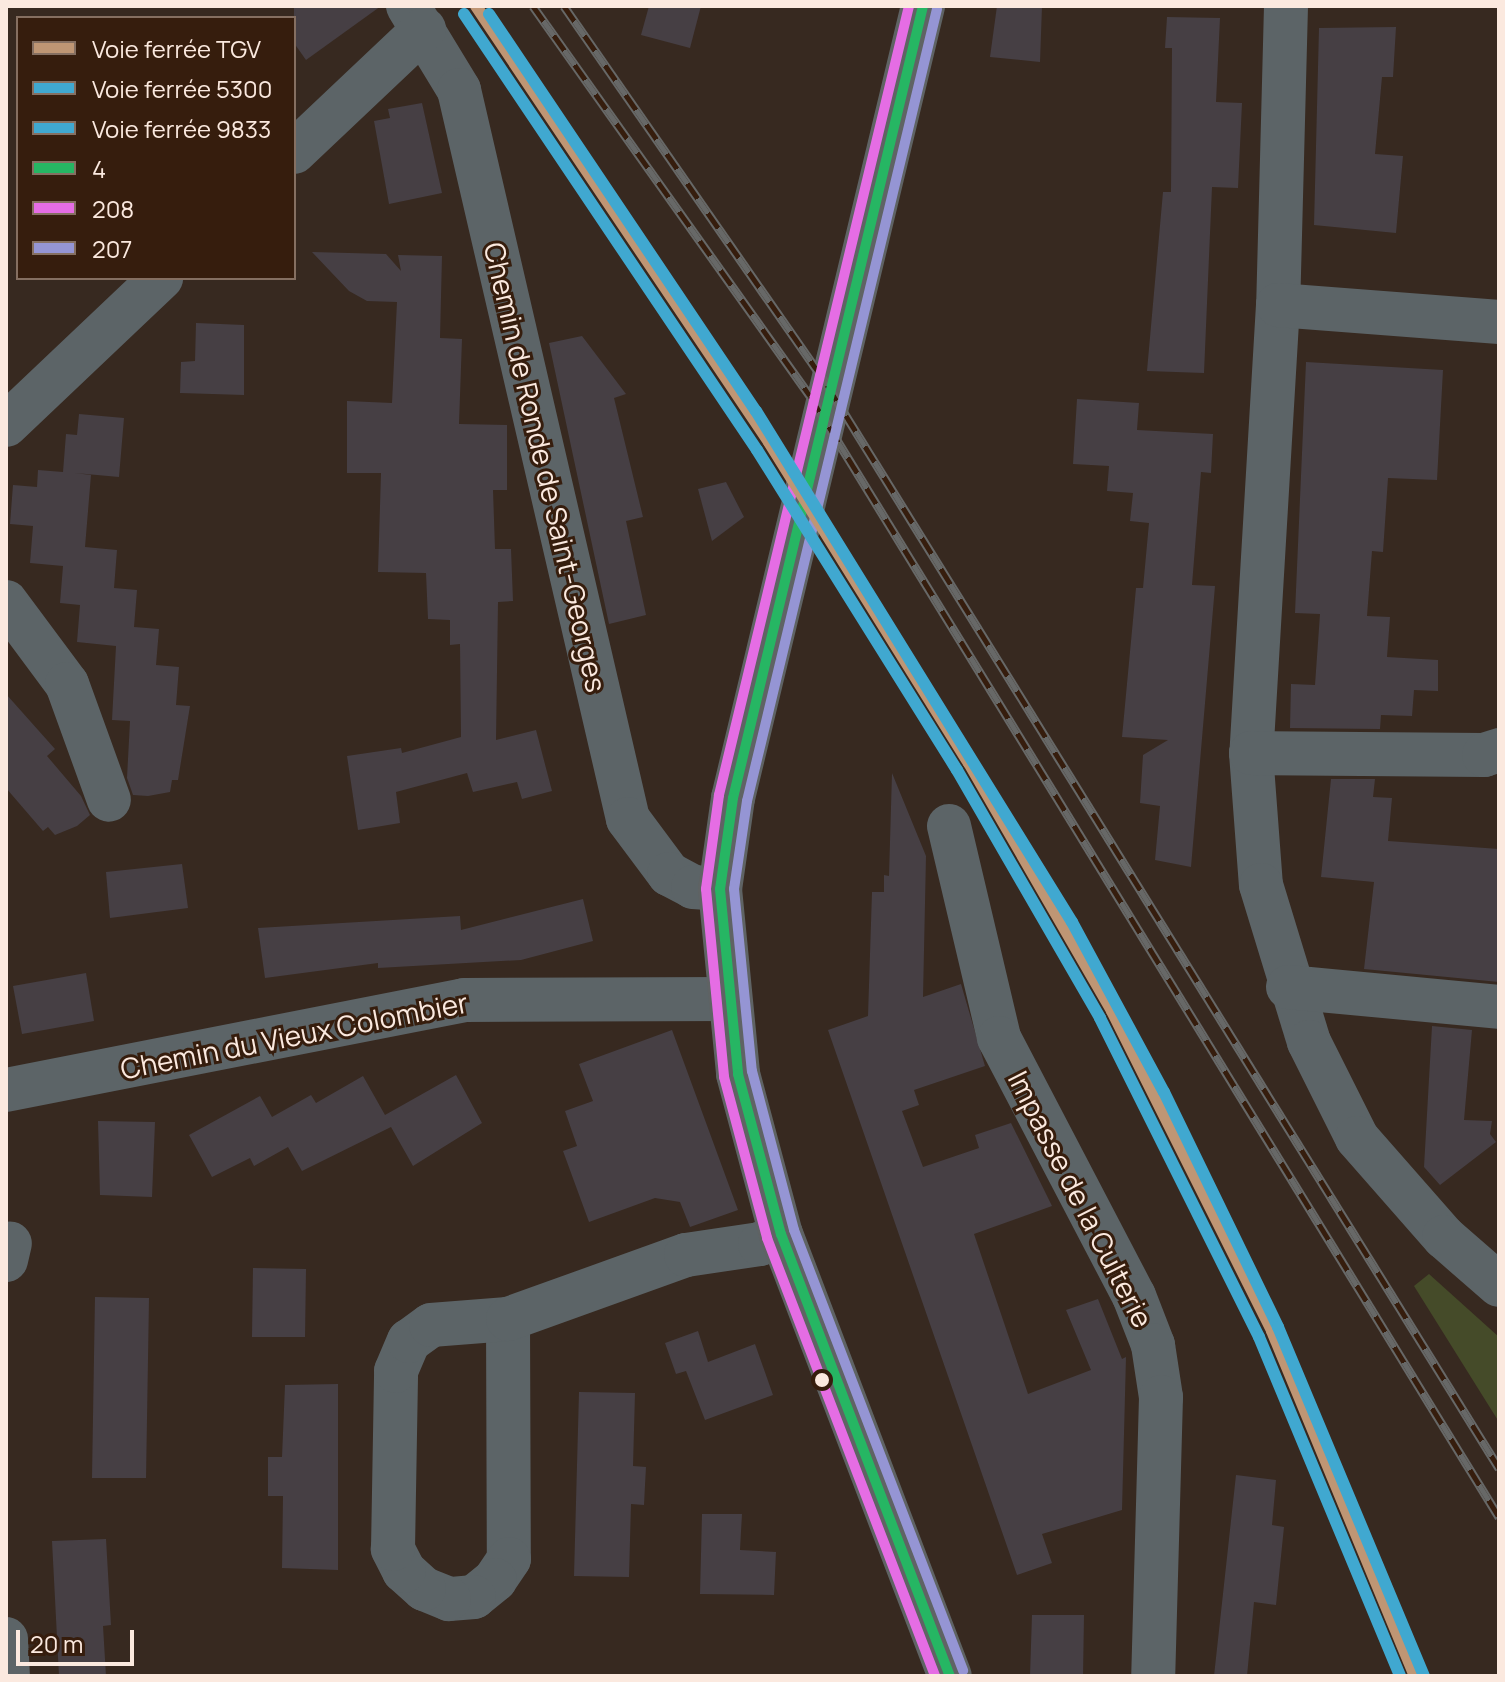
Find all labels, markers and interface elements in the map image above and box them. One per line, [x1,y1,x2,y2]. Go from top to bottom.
legend [16,16,296,280]
text: Voie ferrée TGV [92,32,261,65]
text: Voie ferrée 5300 [92,72,272,105]
text: Voie ferrée 9833 [92,112,271,145]
text: 4 [92,152,106,185]
text: 208 [92,192,134,225]
text: 207 [92,232,132,265]
street label: Chemin de Ronde de Saint-Georges [478,239,614,695]
street label: Chemin du Vieux Colombier [117,985,471,1085]
street label: Impasse de la Culterie [1002,1065,1160,1333]
unlabelled marker [814,1372,830,1388]
scale bar [20,1614,138,1664]
text: 20 m [30,1627,83,1660]

